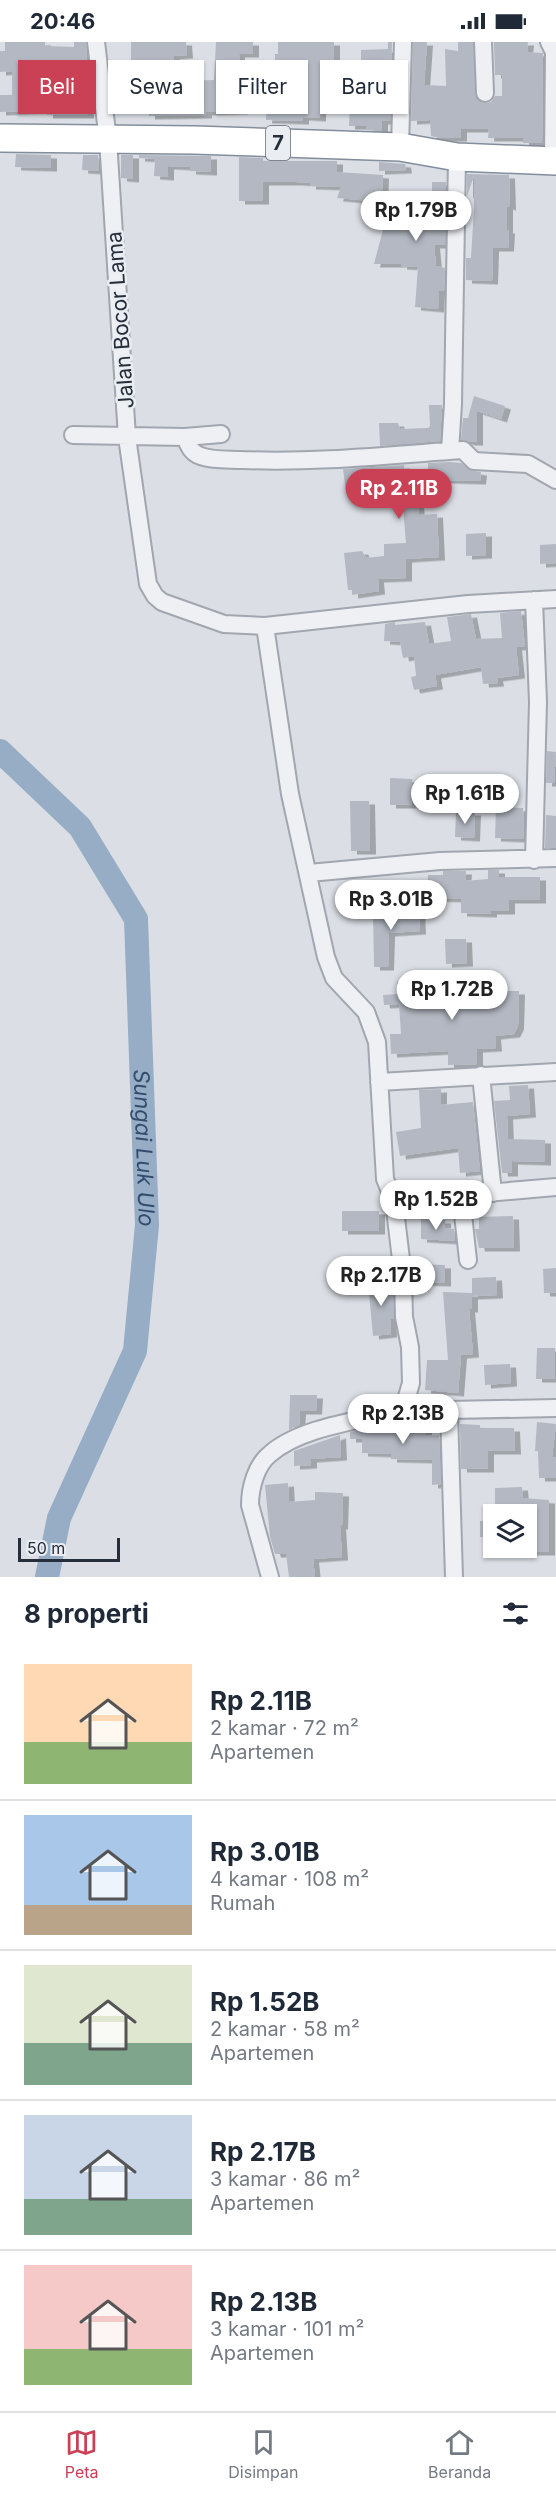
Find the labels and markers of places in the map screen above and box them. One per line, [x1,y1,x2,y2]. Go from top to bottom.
pin: Rp 1.79B [354,191,478,242]
pin: Rp 2.11B [337,469,461,520]
pin: Rp 1.61B [403,774,527,825]
pin: Rp 3.01B [329,880,453,931]
pin: Rp 1.72B [390,970,514,1021]
pin: Rp 1.52B [374,1180,498,1231]
pin: Rp 2.17B [319,1256,443,1307]
pin: Rp 2.13B [341,1394,465,1445]

